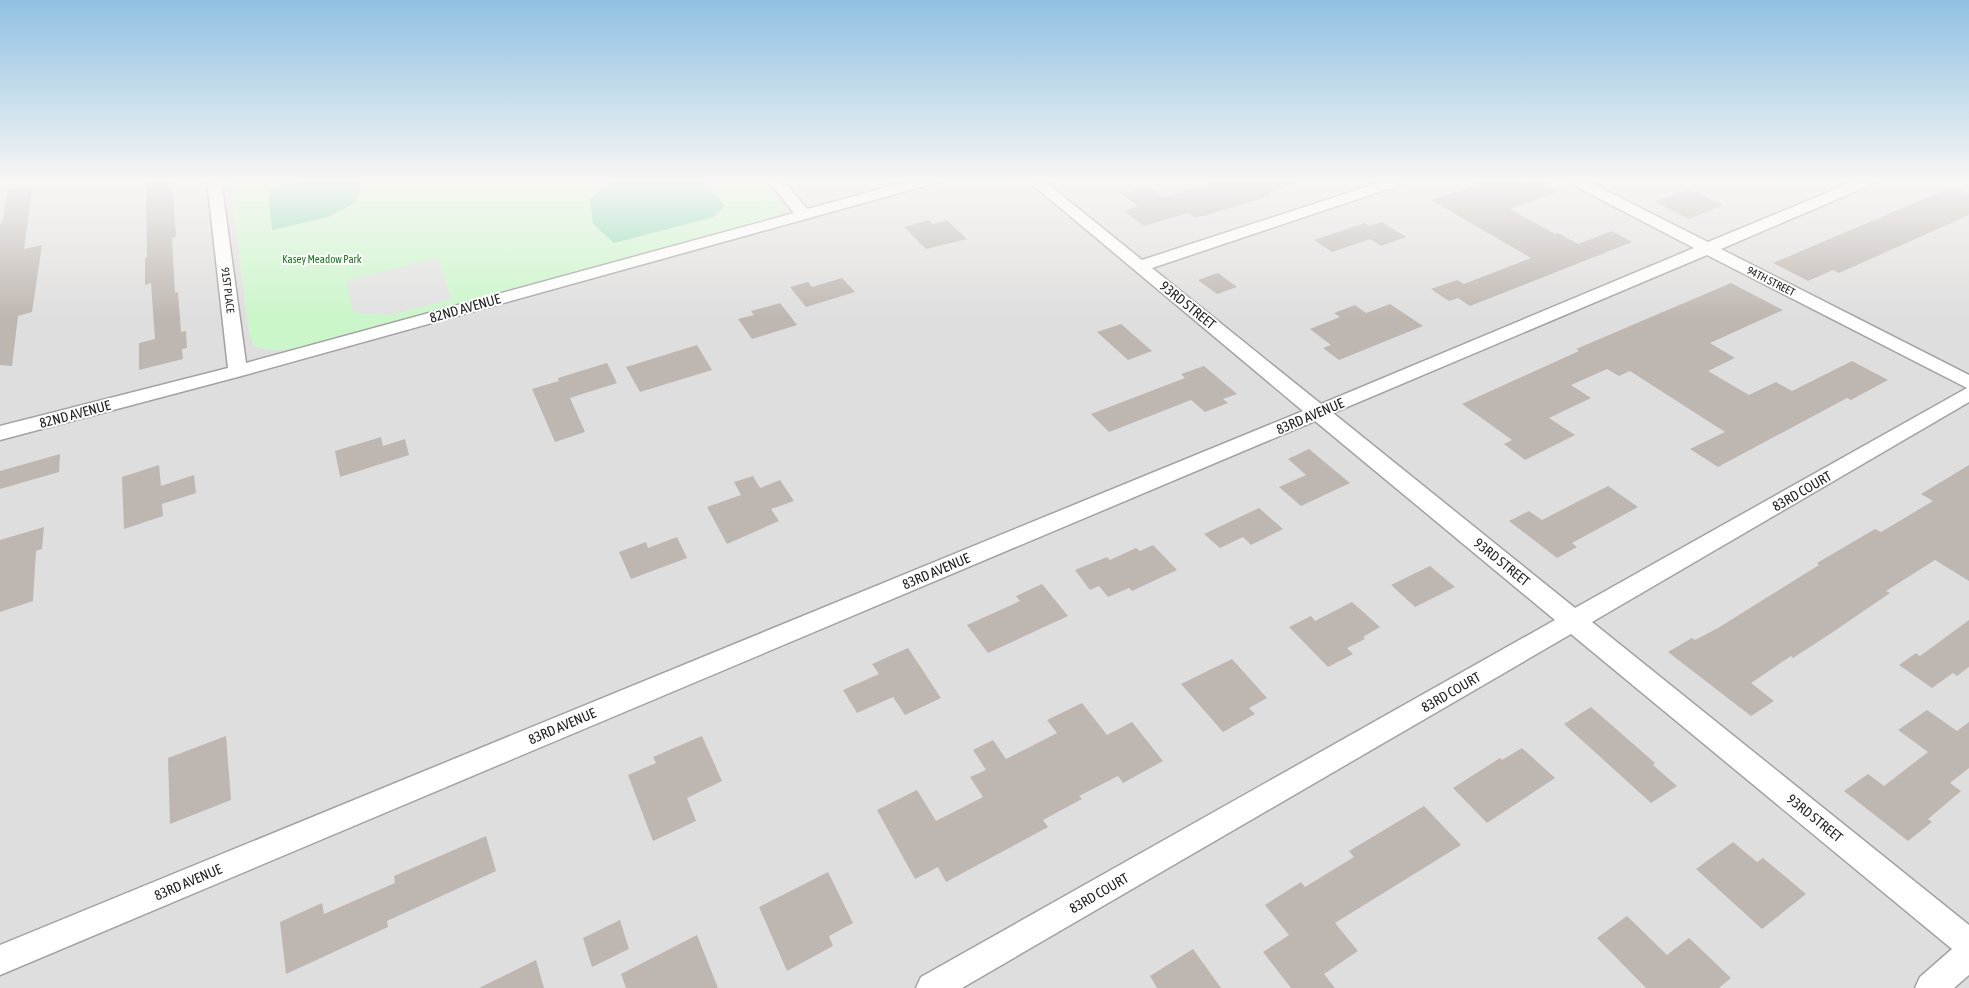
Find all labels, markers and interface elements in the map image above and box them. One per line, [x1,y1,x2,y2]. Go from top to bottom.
park label: Kasey Meadow Park [282,253,362,265]
street label: 94TH STREET [1745,264,1797,298]
street label: 91ST PLACE [219,266,237,314]
street label: 93RD STREET [1157,278,1219,332]
street label: 82ND AVENUE [428,290,502,326]
street label: 83RD AVENUE [1274,395,1346,437]
street label: 82ND AVENUE [38,397,112,431]
street label: 83RD COURT [1770,468,1834,514]
street label: 93RD STREET [1471,535,1533,589]
street label: 83RD AVENUE [900,550,972,592]
street label: 83RD COURT [1419,669,1483,715]
street label: 83RD AVENUE [526,705,598,747]
street label: 93RD STREET [1784,791,1846,845]
street label: 83RD AVENUE [152,861,224,903]
street label: 83RD COURT [1067,870,1131,916]

